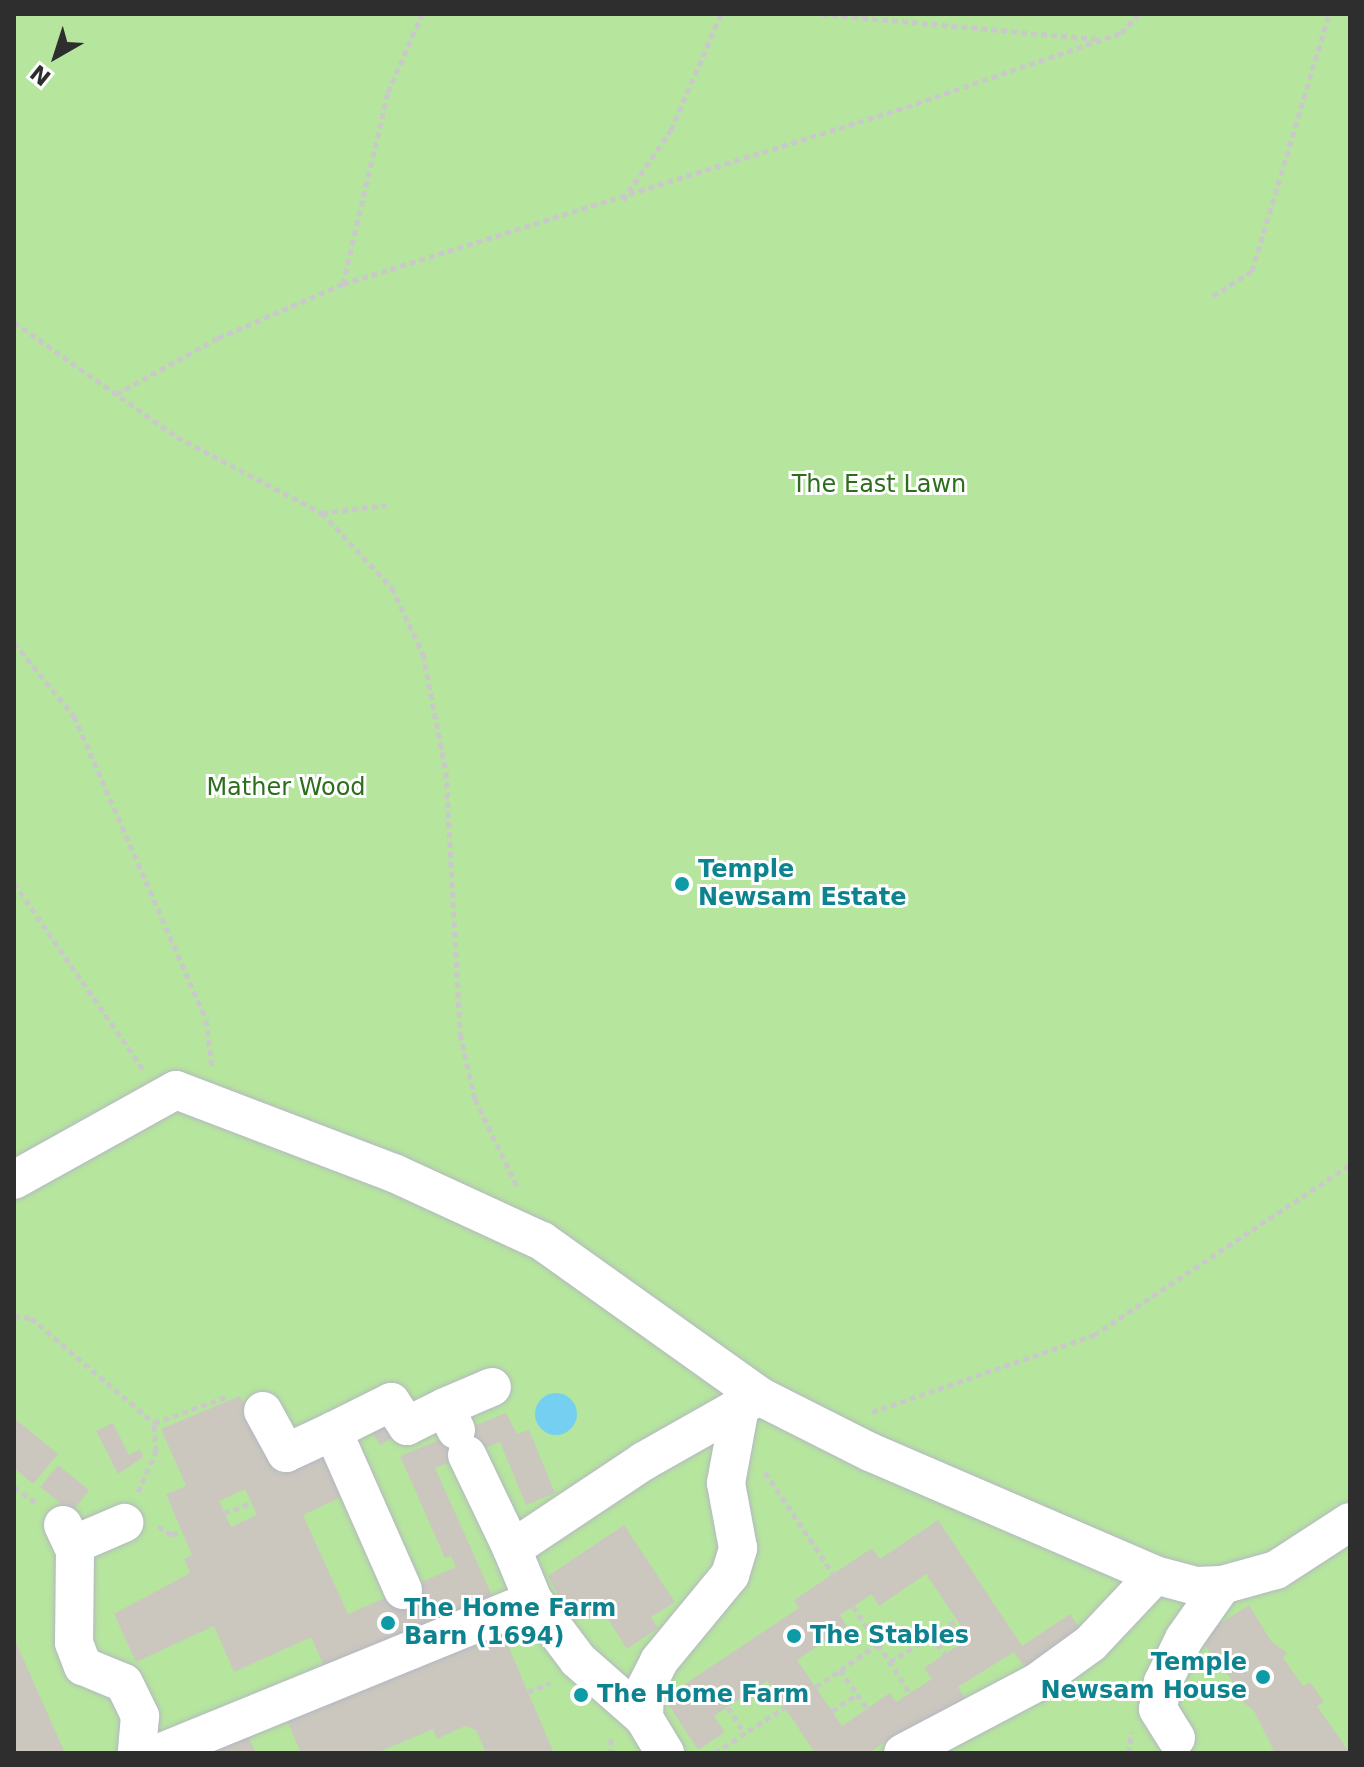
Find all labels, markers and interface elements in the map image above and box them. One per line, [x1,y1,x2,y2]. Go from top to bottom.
north arrow [16,16,96,96]
text: N [26,60,56,91]
park label: The East Lawn [792,471,966,499]
park label: Mather Wood [206,774,366,802]
place label: Temple Newsam Estate [698,856,906,912]
marker: Temple Newsam Estate [673,875,691,893]
place label: The Home Farm Barn (1694) [404,1595,616,1651]
marker: The Home Farm Barn (1694) [379,1614,397,1632]
place label: The Stables [810,1622,969,1650]
marker: The Stables [785,1627,803,1645]
place label: Temple Newsam House [1040,1649,1247,1705]
marker: Temple Newsam House [1254,1668,1272,1686]
place label: The Home Farm [597,1681,809,1709]
marker: The Home Farm [572,1686,590,1704]

